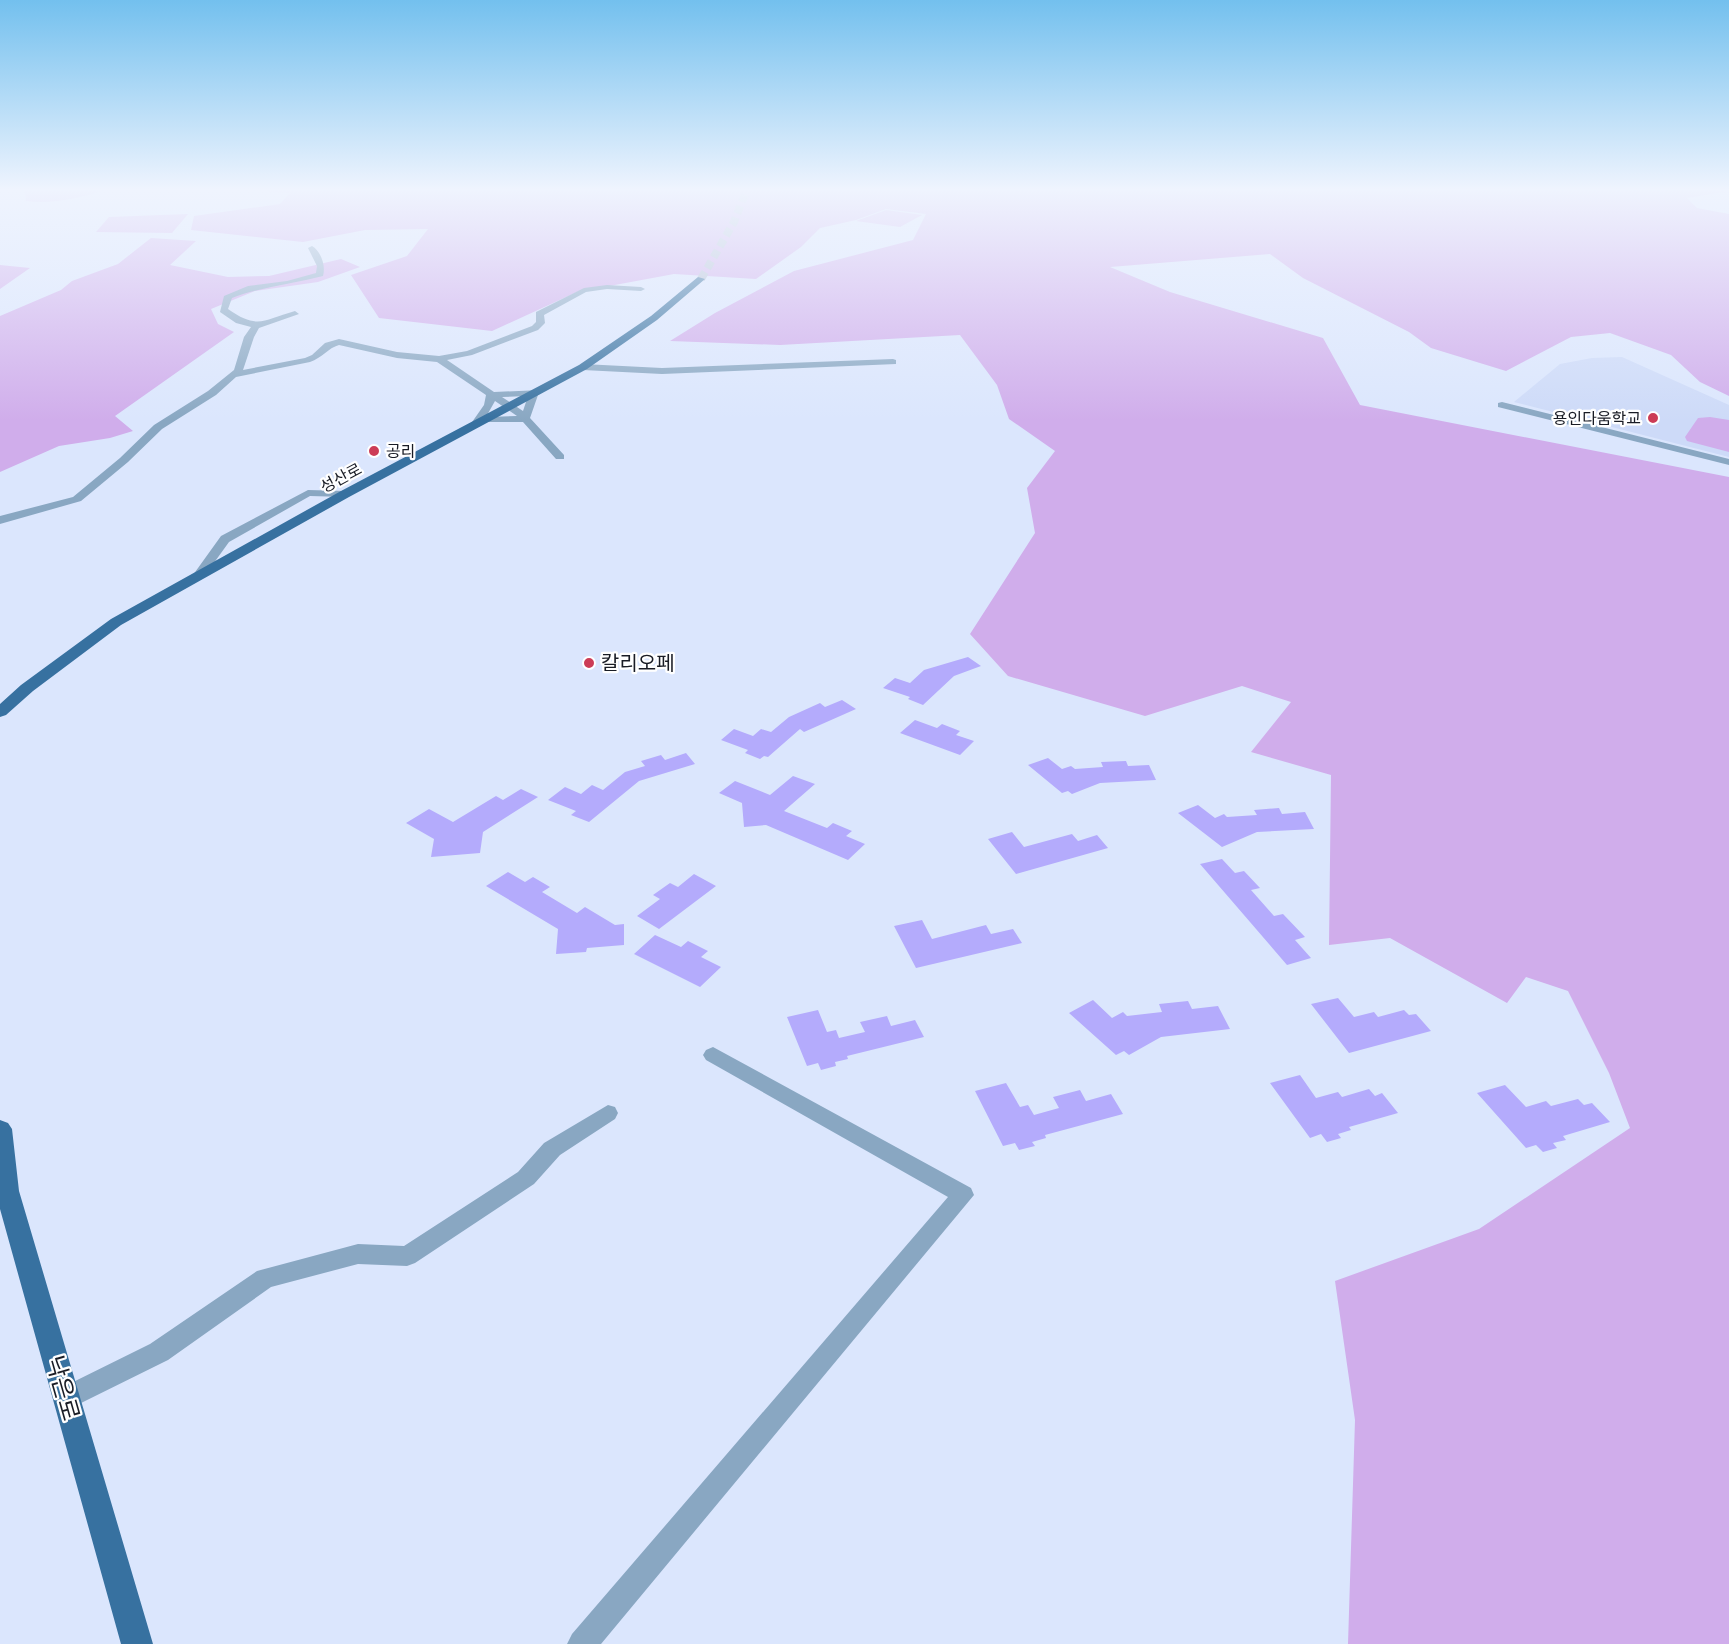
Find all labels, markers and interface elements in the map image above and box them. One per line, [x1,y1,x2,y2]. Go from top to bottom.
place label: 용인다움학교 [1553,409,1641,428]
marker: 용인다움학교 [1646,411,1660,425]
place label: 공리 [386,442,415,461]
marker: 공리 [367,444,381,458]
street label: 성산로 [317,459,365,497]
place label: 칼리오페 [601,651,675,675]
marker: 칼리오페 [582,656,596,670]
street label: 낙은로 [40,1352,86,1424]

